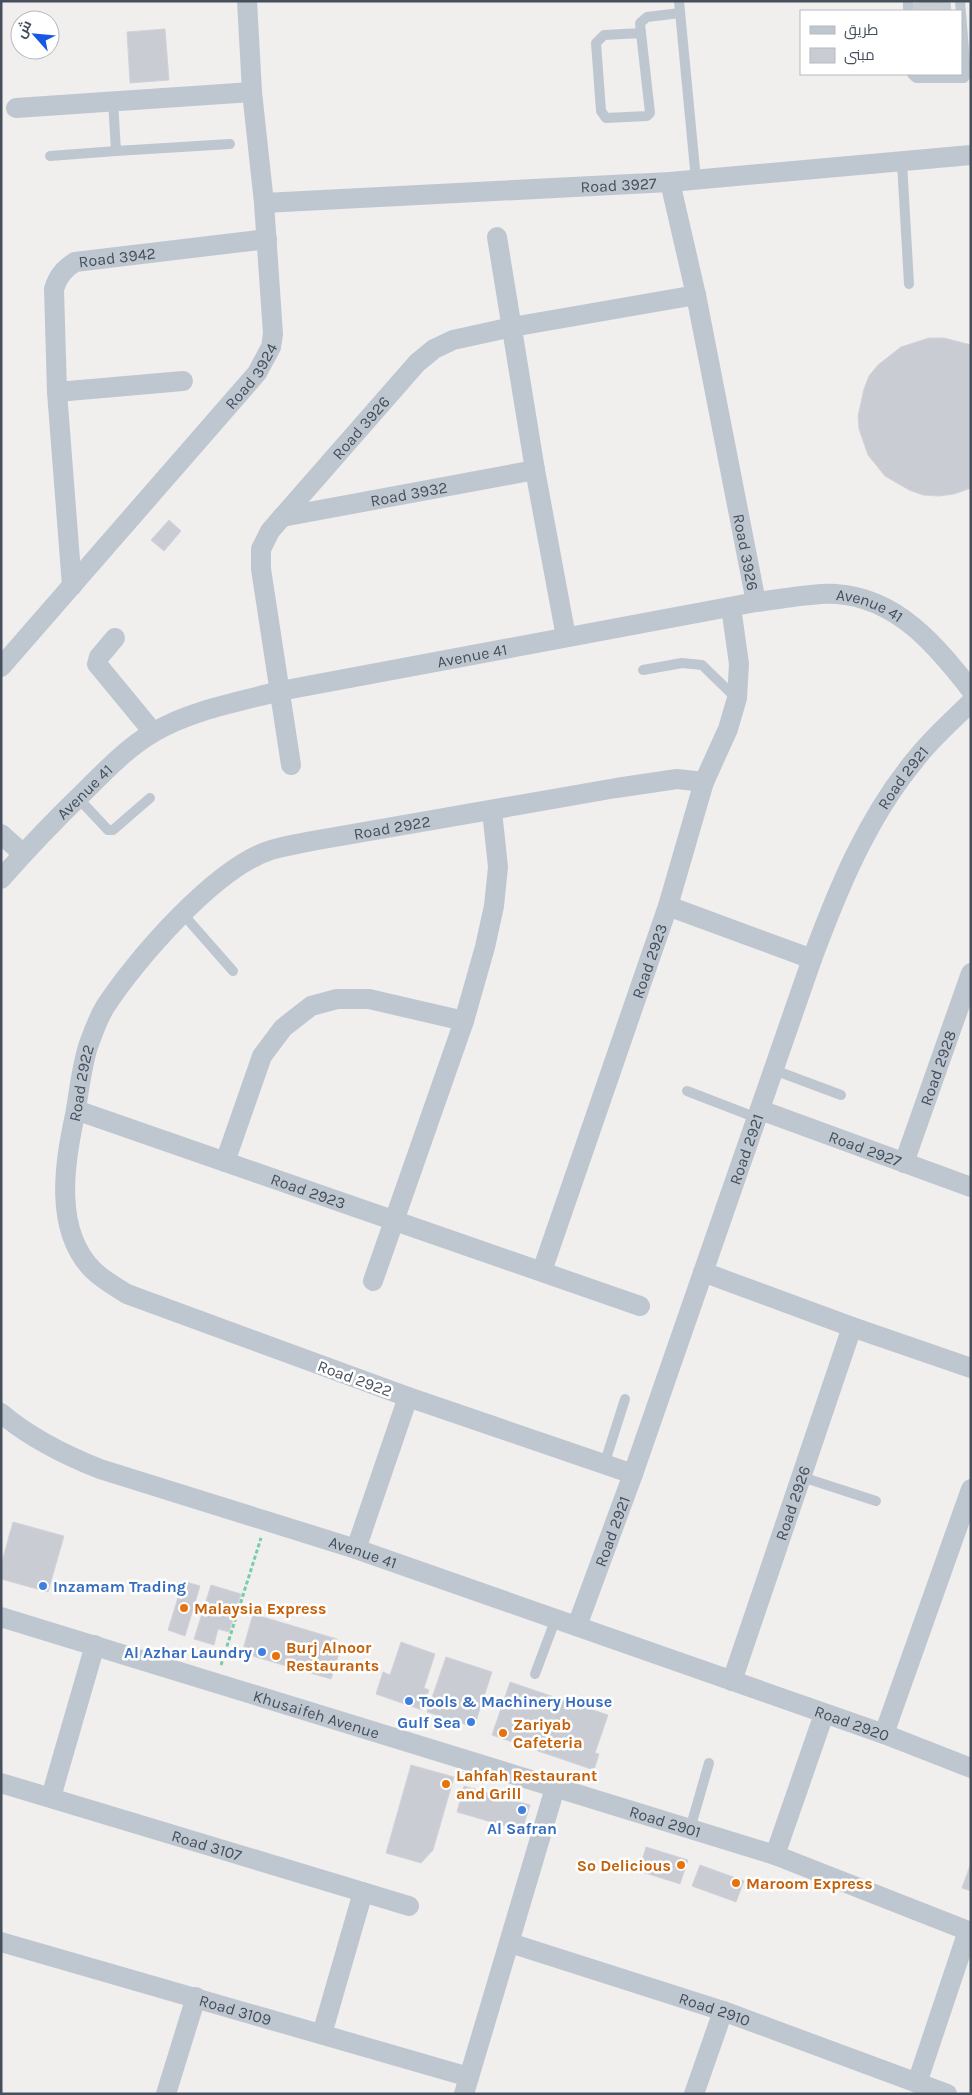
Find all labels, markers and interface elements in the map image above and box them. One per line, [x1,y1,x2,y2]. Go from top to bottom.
north arrow [10,10,60,60]
legend [800,10,962,75]
text: ش [12,17,36,41]
text: طريق [844,21,878,40]
text: مبنى [844,46,875,65]
street label: Road 3927 [580,174,658,197]
street label: Road 3942 [77,243,157,272]
street label: Road 3924 [221,340,281,413]
street label: Road 3926 [328,392,394,463]
street label: Road 3932 [369,477,449,510]
street label: Road 3926 [729,512,763,592]
street label: Avenue 41 [835,585,907,626]
street label: Avenue 41 [436,640,509,671]
street label: Road 2921 [874,742,932,813]
street label: Avenue 41 [53,760,117,823]
street label: Road 2922 [352,812,432,844]
street label: Road 2923 [628,921,671,1001]
street label: Road 2928 [916,1028,960,1108]
street label: Road 2922 [65,1042,98,1123]
street label: Road 2921 [725,1111,768,1187]
street label: Road 2927 [826,1127,904,1171]
street label: Road 2923 [268,1169,348,1213]
street label: Road 2922 [315,1356,395,1401]
street label: Road 2926 [771,1463,814,1543]
street label: Road 2921 [591,1493,634,1569]
street label: Avenue 41 [326,1532,399,1573]
place label: Inzamam Trading [53,1577,186,1596]
marker: Inzamam Trading [37,1580,49,1592]
place label: Malaysia Express [194,1599,326,1618]
marker: Malaysia Express [178,1602,190,1614]
place label: Burj Alnoor Restaurants [286,1638,379,1675]
place label: Al Azhar Laundry [124,1643,252,1662]
marker: Al Azhar Laundry [256,1646,268,1658]
marker: Burj Alnoor Restaurants [270,1650,282,1662]
street label: Khusaifeh Avenue [251,1686,382,1743]
place label: Tools & Machinery House [419,1692,612,1711]
marker: Tools & Machinery House [403,1695,415,1707]
street label: Road 2920 [812,1701,892,1745]
place label: Gulf Sea [397,1713,461,1732]
place label: Zariyab Cafeteria [513,1715,583,1752]
marker: Gulf Sea [465,1716,477,1728]
marker: Zariyab Cafeteria [497,1727,509,1739]
place label: Lahfah Restaurant and Grill [456,1766,597,1803]
marker: Lahfah Restaurant and Grill [440,1778,452,1790]
street label: Road 2901 [627,1802,703,1842]
marker: Al Safran [516,1804,528,1816]
place label: Al Safran [487,1819,557,1838]
street label: Road 3107 [169,1826,245,1865]
place label: So Delicious [577,1856,671,1875]
marker: So Delicious [675,1859,687,1871]
place label: Maroom Express [746,1874,873,1893]
marker: Maroom Express [730,1877,742,1889]
street label: Road 2910 [677,1989,753,2030]
street label: Road 3109 [197,1991,274,2030]

